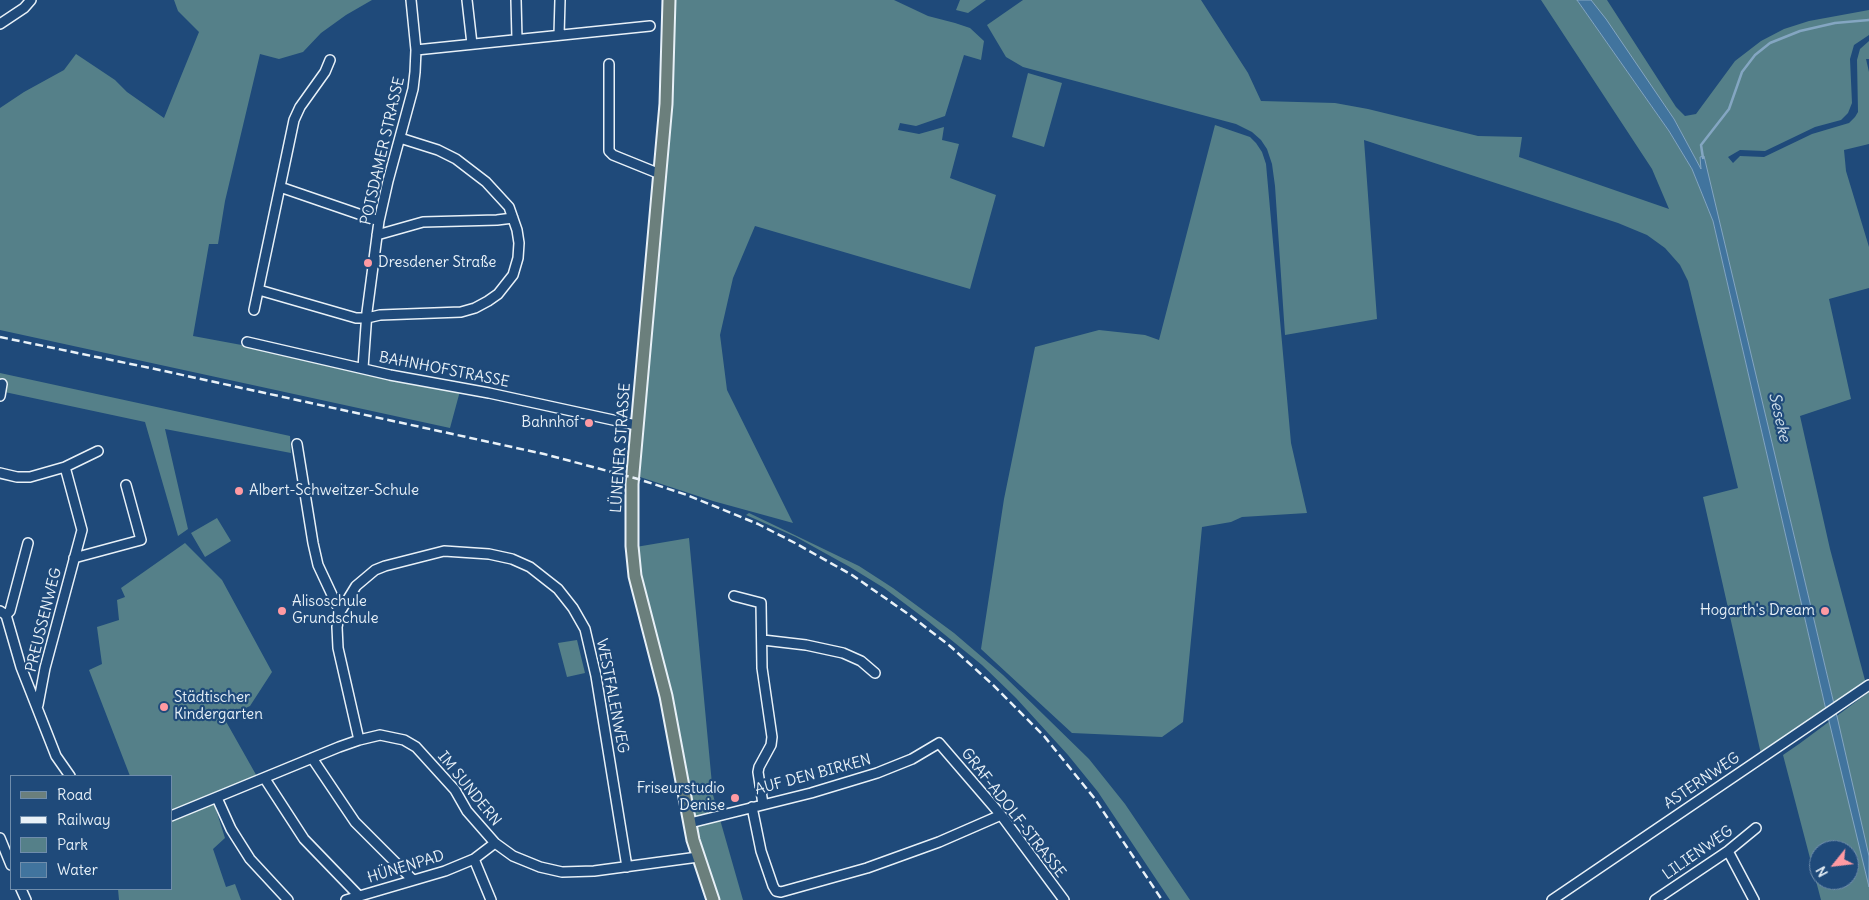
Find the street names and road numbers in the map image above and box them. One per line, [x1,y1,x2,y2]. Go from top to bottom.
street label: POTSDAMER STRASSE [357,75,409,227]
street label: BAHNHOFSTRASSE [377,349,511,391]
street label: LÜNENER STRASSE [607,382,635,514]
street label: PREUSSENWEG [22,566,66,674]
street label: WESTFALENWEG [592,637,632,755]
street label: GRAF-ADOLF-STRASSE [957,745,1069,881]
street label: IM SUNDERN [433,748,505,830]
street label: ASTERNWEG [1661,749,1743,813]
street label: AUF DEN BIRKEN [753,751,873,799]
street label: LILIENWEG [1659,822,1737,884]
street label: HÜNENPAD [365,847,447,887]

